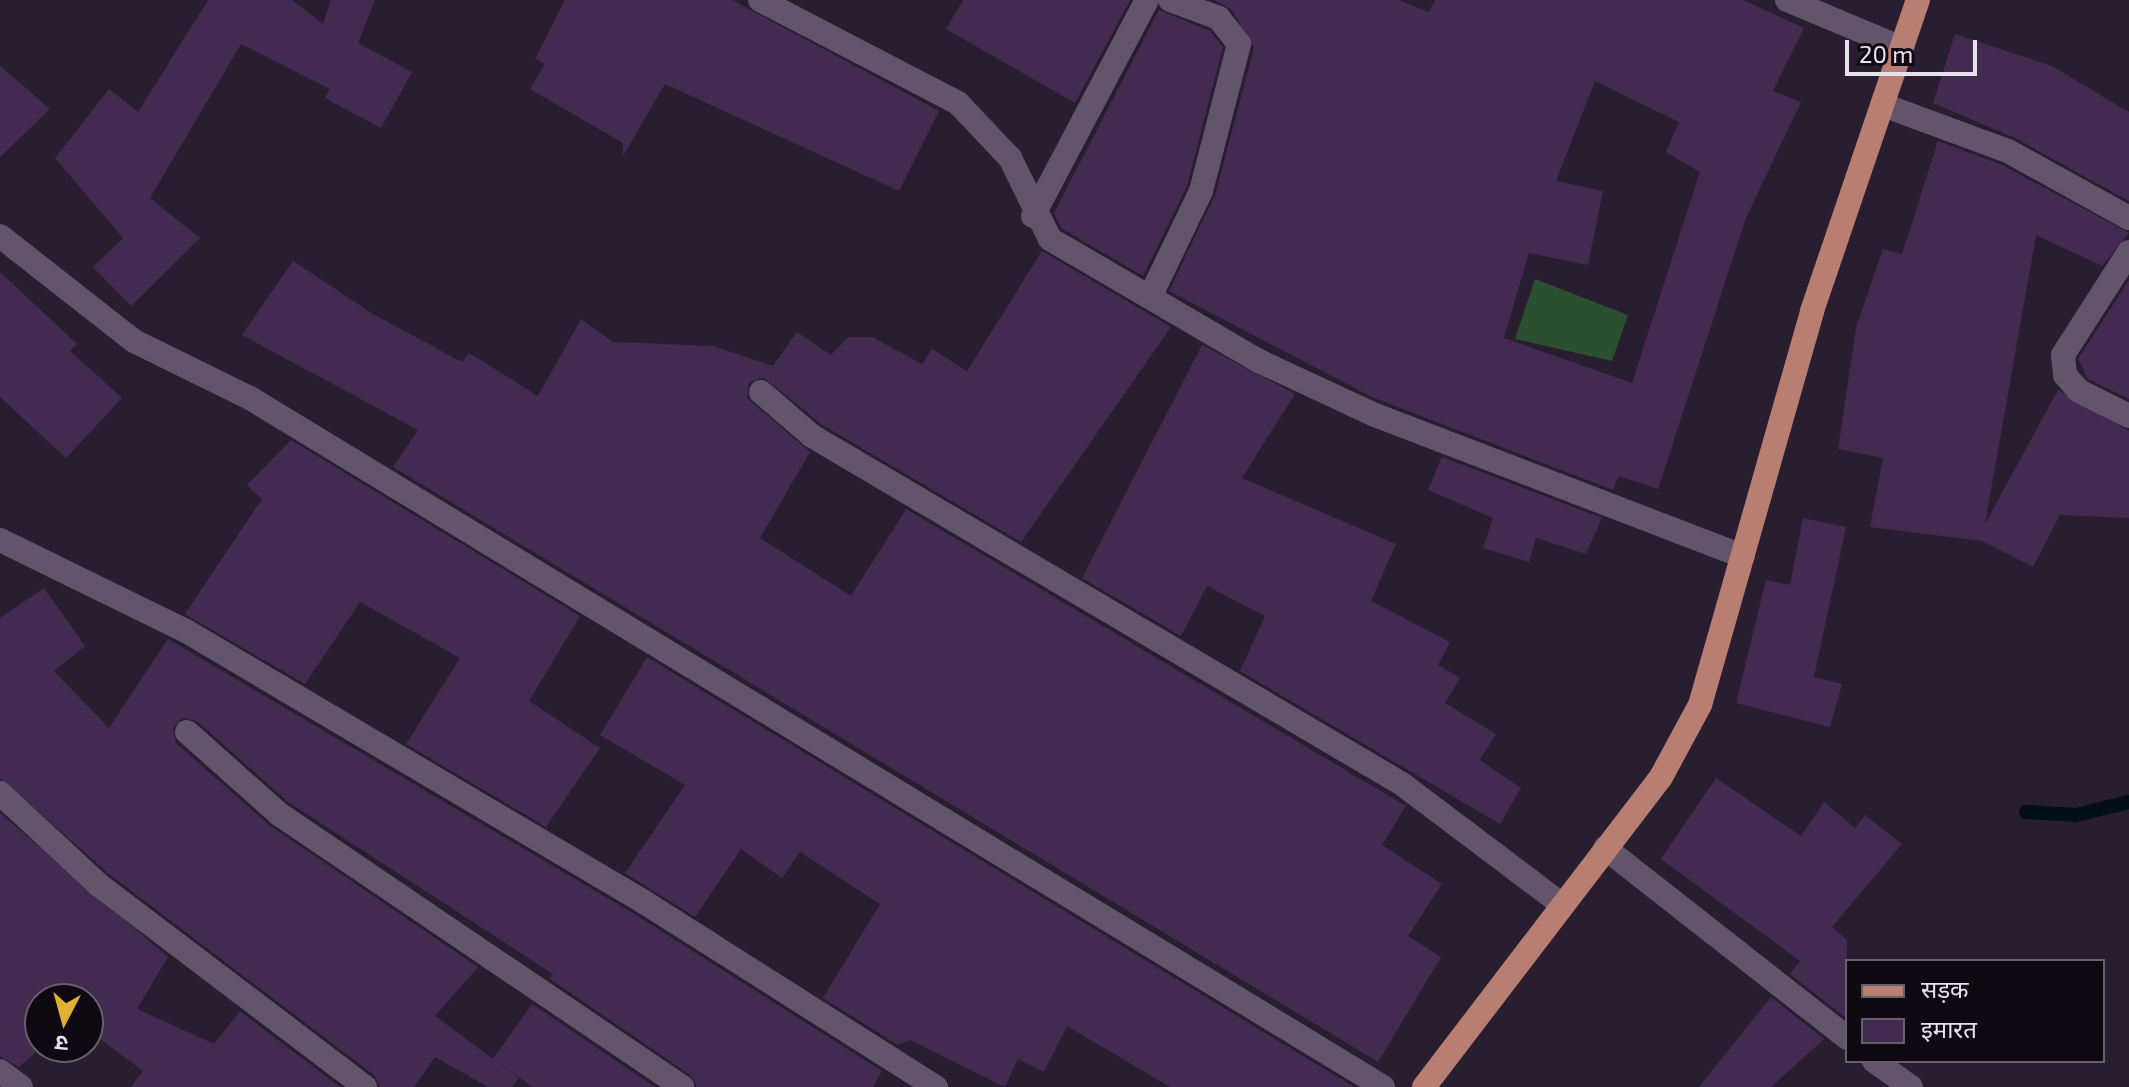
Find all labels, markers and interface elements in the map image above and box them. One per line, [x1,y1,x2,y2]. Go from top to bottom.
scale bar [1849,24,1981,74]
text: 20 m [1859,39,1913,68]
legend [1845,959,2105,1063]
text: सड़क [1921,974,1969,1003]
north arrow [24,983,104,1063]
text: इमारत [1921,1014,1977,1043]
text: उ [54,1031,69,1058]

